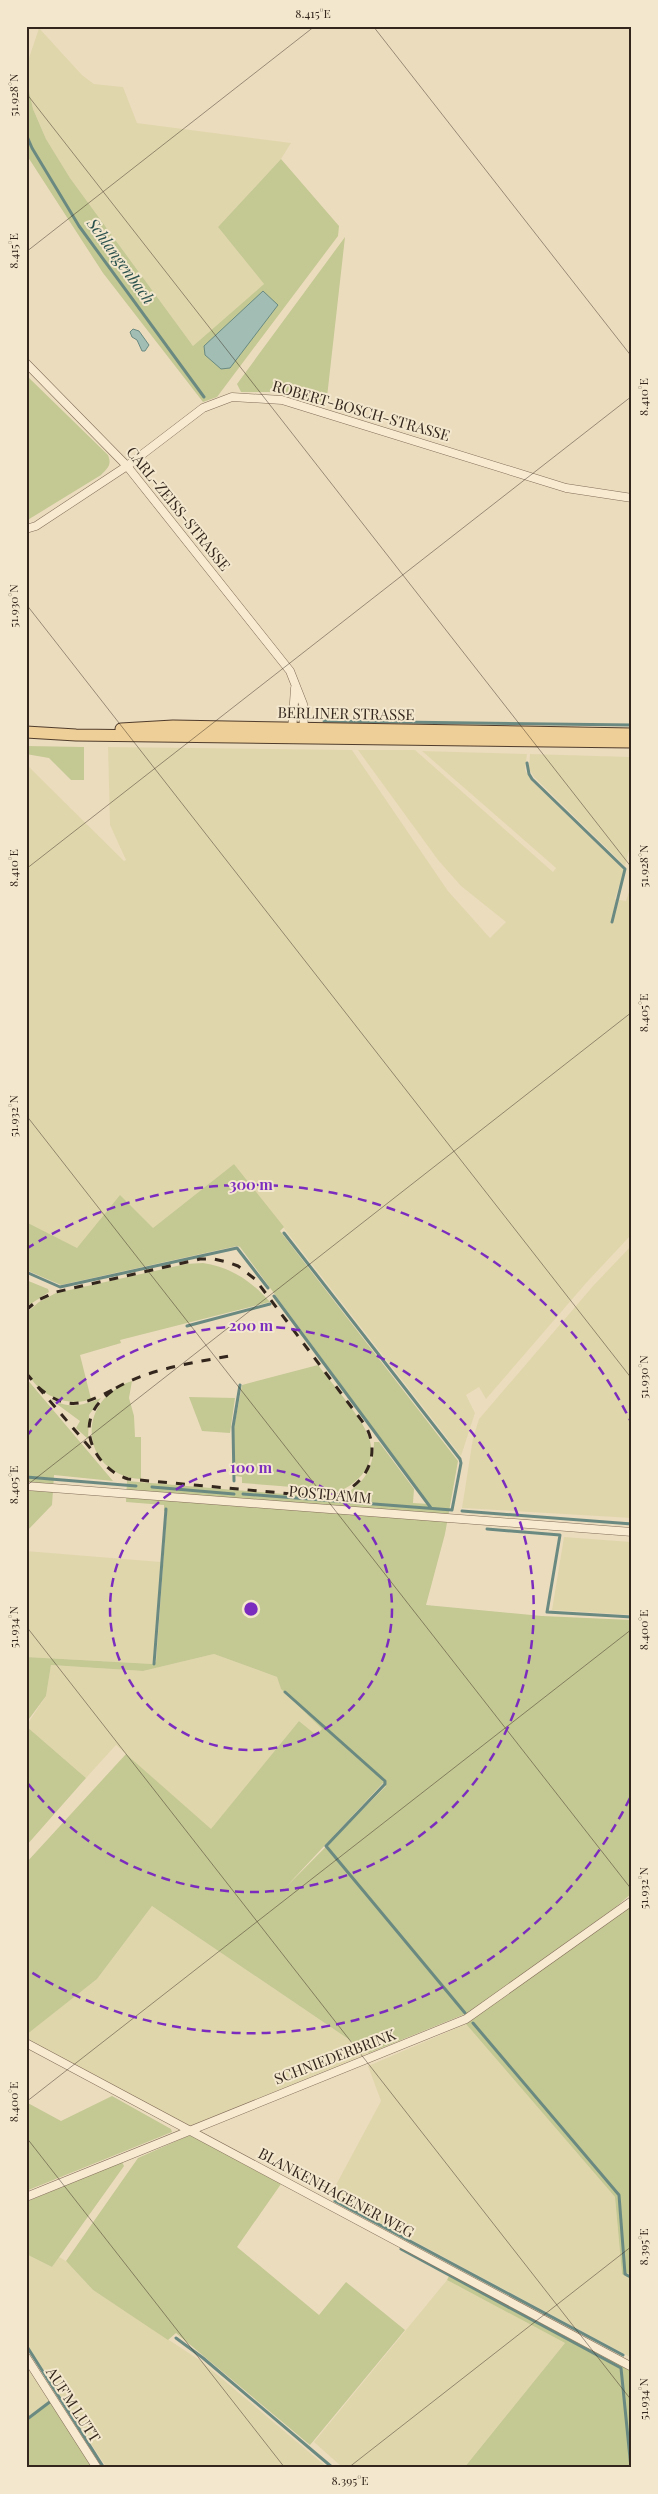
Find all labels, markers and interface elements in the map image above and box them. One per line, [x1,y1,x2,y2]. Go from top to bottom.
text: 8.415°E [295,5,331,21]
text: 51.928°N [5,73,21,117]
water label: Schlangenbach [82,213,160,308]
text: 8.415°E [5,233,21,269]
street label: ROBERT-BOSCH-STRASSE [270,375,452,445]
text: 8.410°E [635,378,651,416]
street label: CARL-ZEISS-STRASSE [122,442,235,575]
text: 51.930°N [5,584,21,628]
street label: BERLINER STRASSE [277,702,415,724]
text: 51.928°N [635,844,651,888]
text: 8.410°E [5,849,21,887]
text: 8.405°E [635,994,651,1032]
text: 51.932°N [5,1095,21,1137]
text: 300 m [229,1174,273,1194]
text: 200 m [229,1315,274,1335]
text: 51.930°N [635,1355,651,1399]
text: 100 m [230,1457,273,1477]
text: 8.405°E [5,1466,21,1504]
street label: POSTDAMM [288,1480,372,1508]
centre of rings [242,1600,260,1618]
text: 51.934°N [5,1605,21,1648]
text: 8.400°E [635,1610,651,1650]
text: 51.932°N [635,1867,651,1909]
street label: SCHNIEDERBRINK [271,2024,398,2088]
text: 8.400°E [5,2082,21,2122]
street label: BLANKENHAGENER WEG [255,2143,418,2242]
text: 8.395°E [635,2229,651,2265]
street label: AUF'M LUTT [42,2362,106,2446]
text: 51.934°N [635,2377,651,2420]
text: 8.395°E [332,2472,368,2488]

